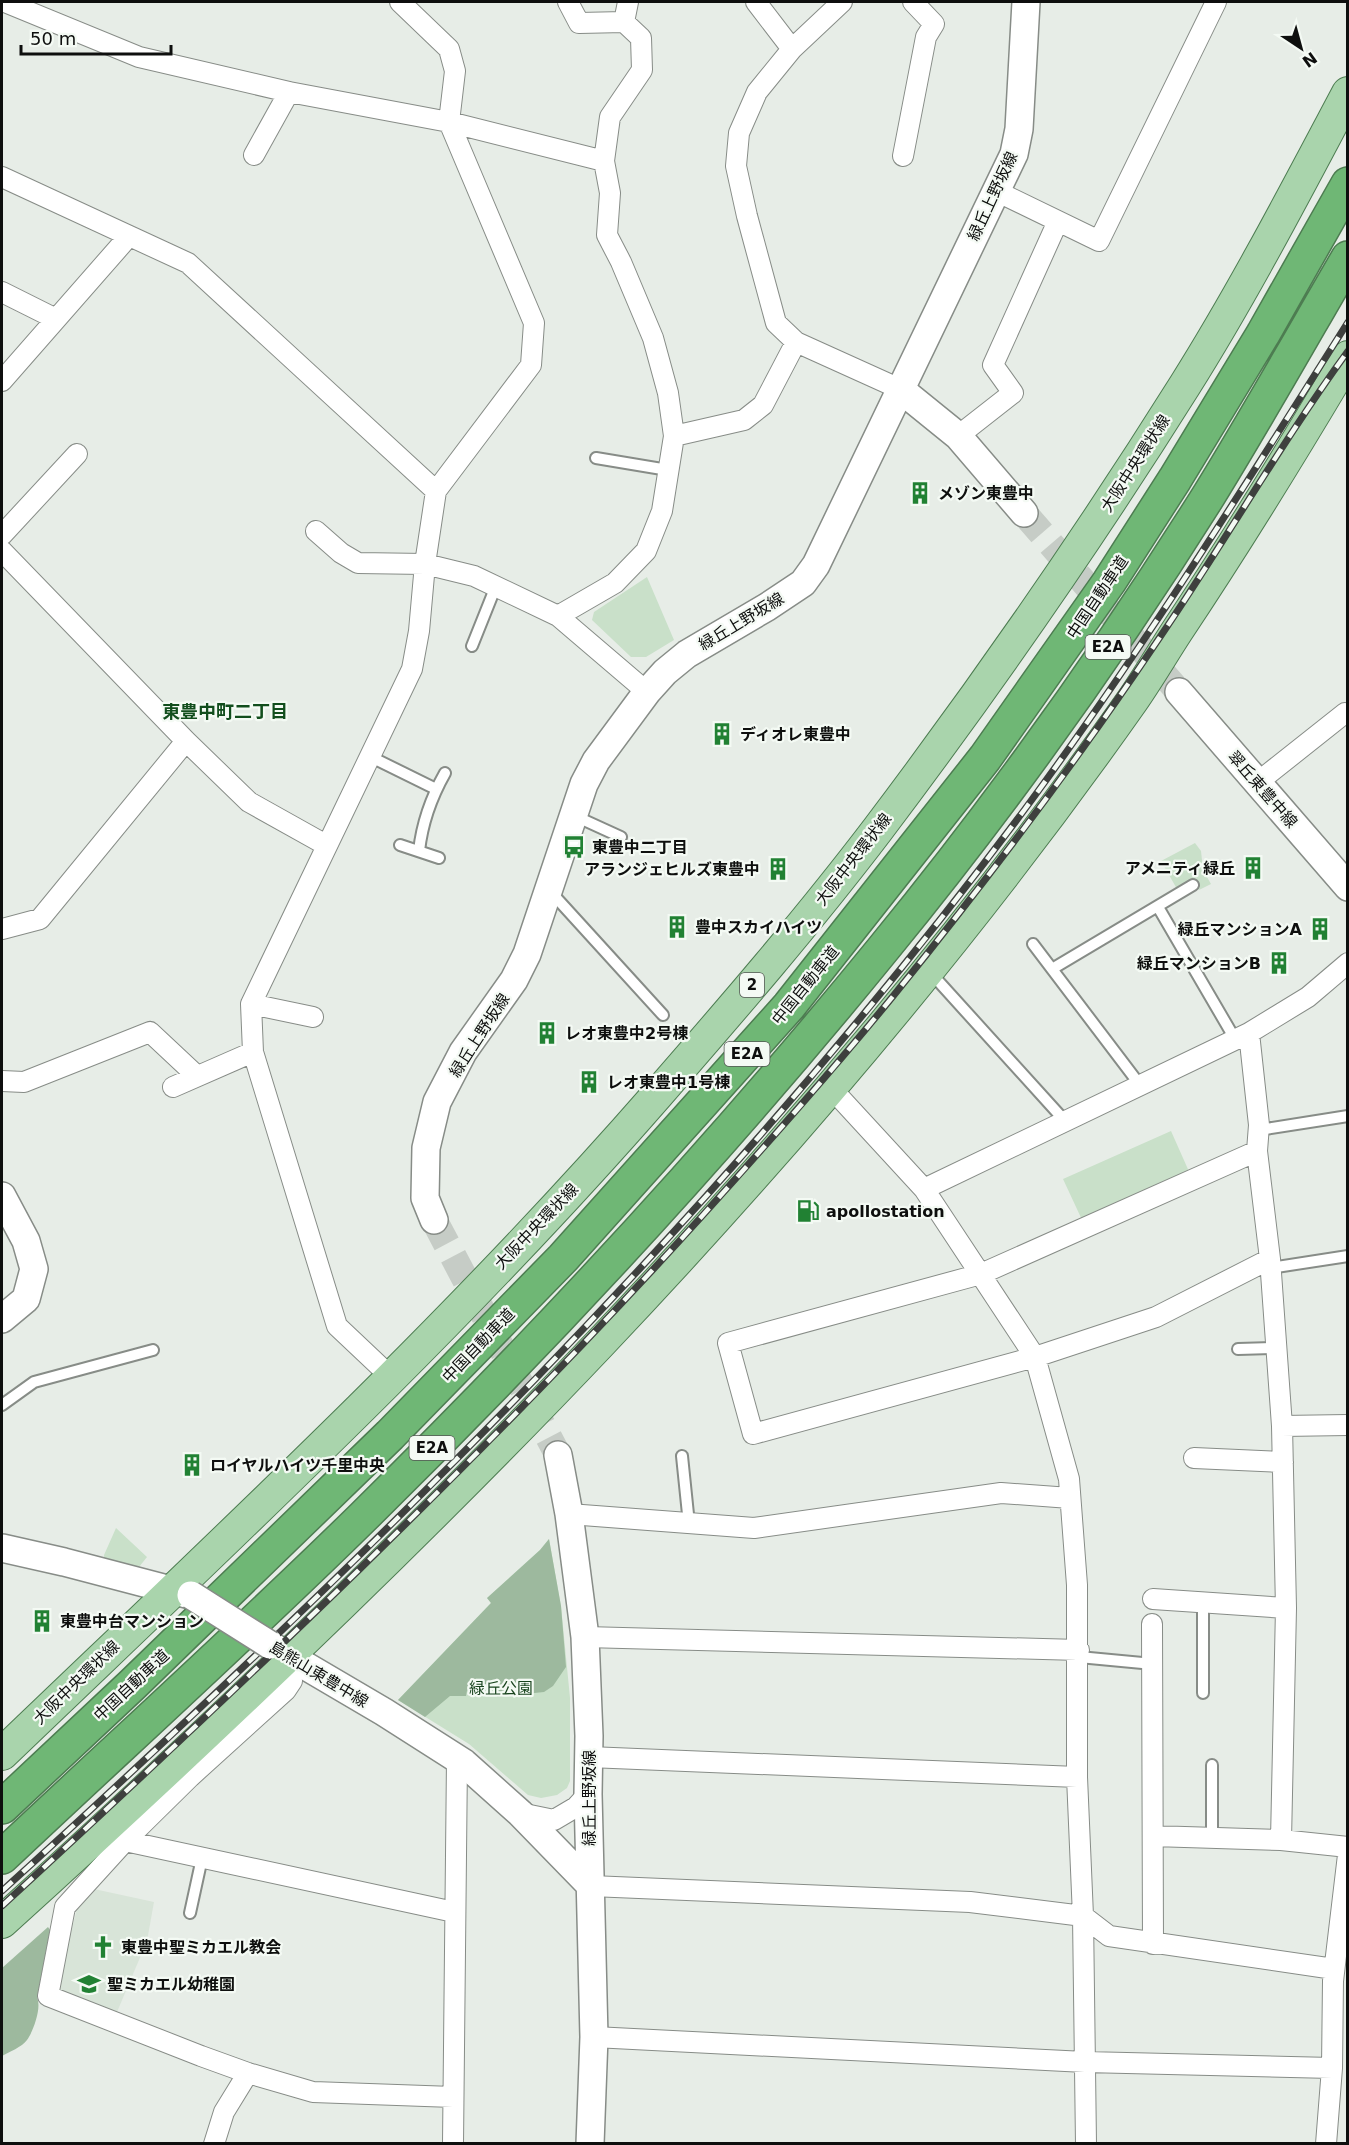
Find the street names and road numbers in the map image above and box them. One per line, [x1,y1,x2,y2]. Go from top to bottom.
street label: 緑丘上野坂線 [964,149,1021,244]
street label: 大阪中央環状線 [1097,411,1174,515]
street label: 中国自動車道 [1063,552,1132,642]
street label: 緑丘上野坂線 [695,589,787,654]
road number: E2A [1086,635,1130,659]
street label: 翠丘東豊中線 [1224,747,1301,832]
street label: 大阪中央環状線 [811,809,895,909]
street label: 中国自動車道 [768,942,843,1029]
road number: 2 [740,973,764,997]
street label: 緑丘上野坂線 [445,990,514,1081]
road number: E2A [724,1042,770,1066]
street label: 大阪中央環状線 [491,1179,582,1273]
street label: 中国自動車道 [438,1304,519,1386]
road number: E2A [410,1436,454,1460]
street label: 大阪中央環状線 [29,1637,123,1728]
street label: 島熊山東豊中線 [266,1637,372,1711]
street label: 中国自動車道 [90,1646,173,1725]
street label: 緑丘上野坂線 [580,1750,599,1846]

